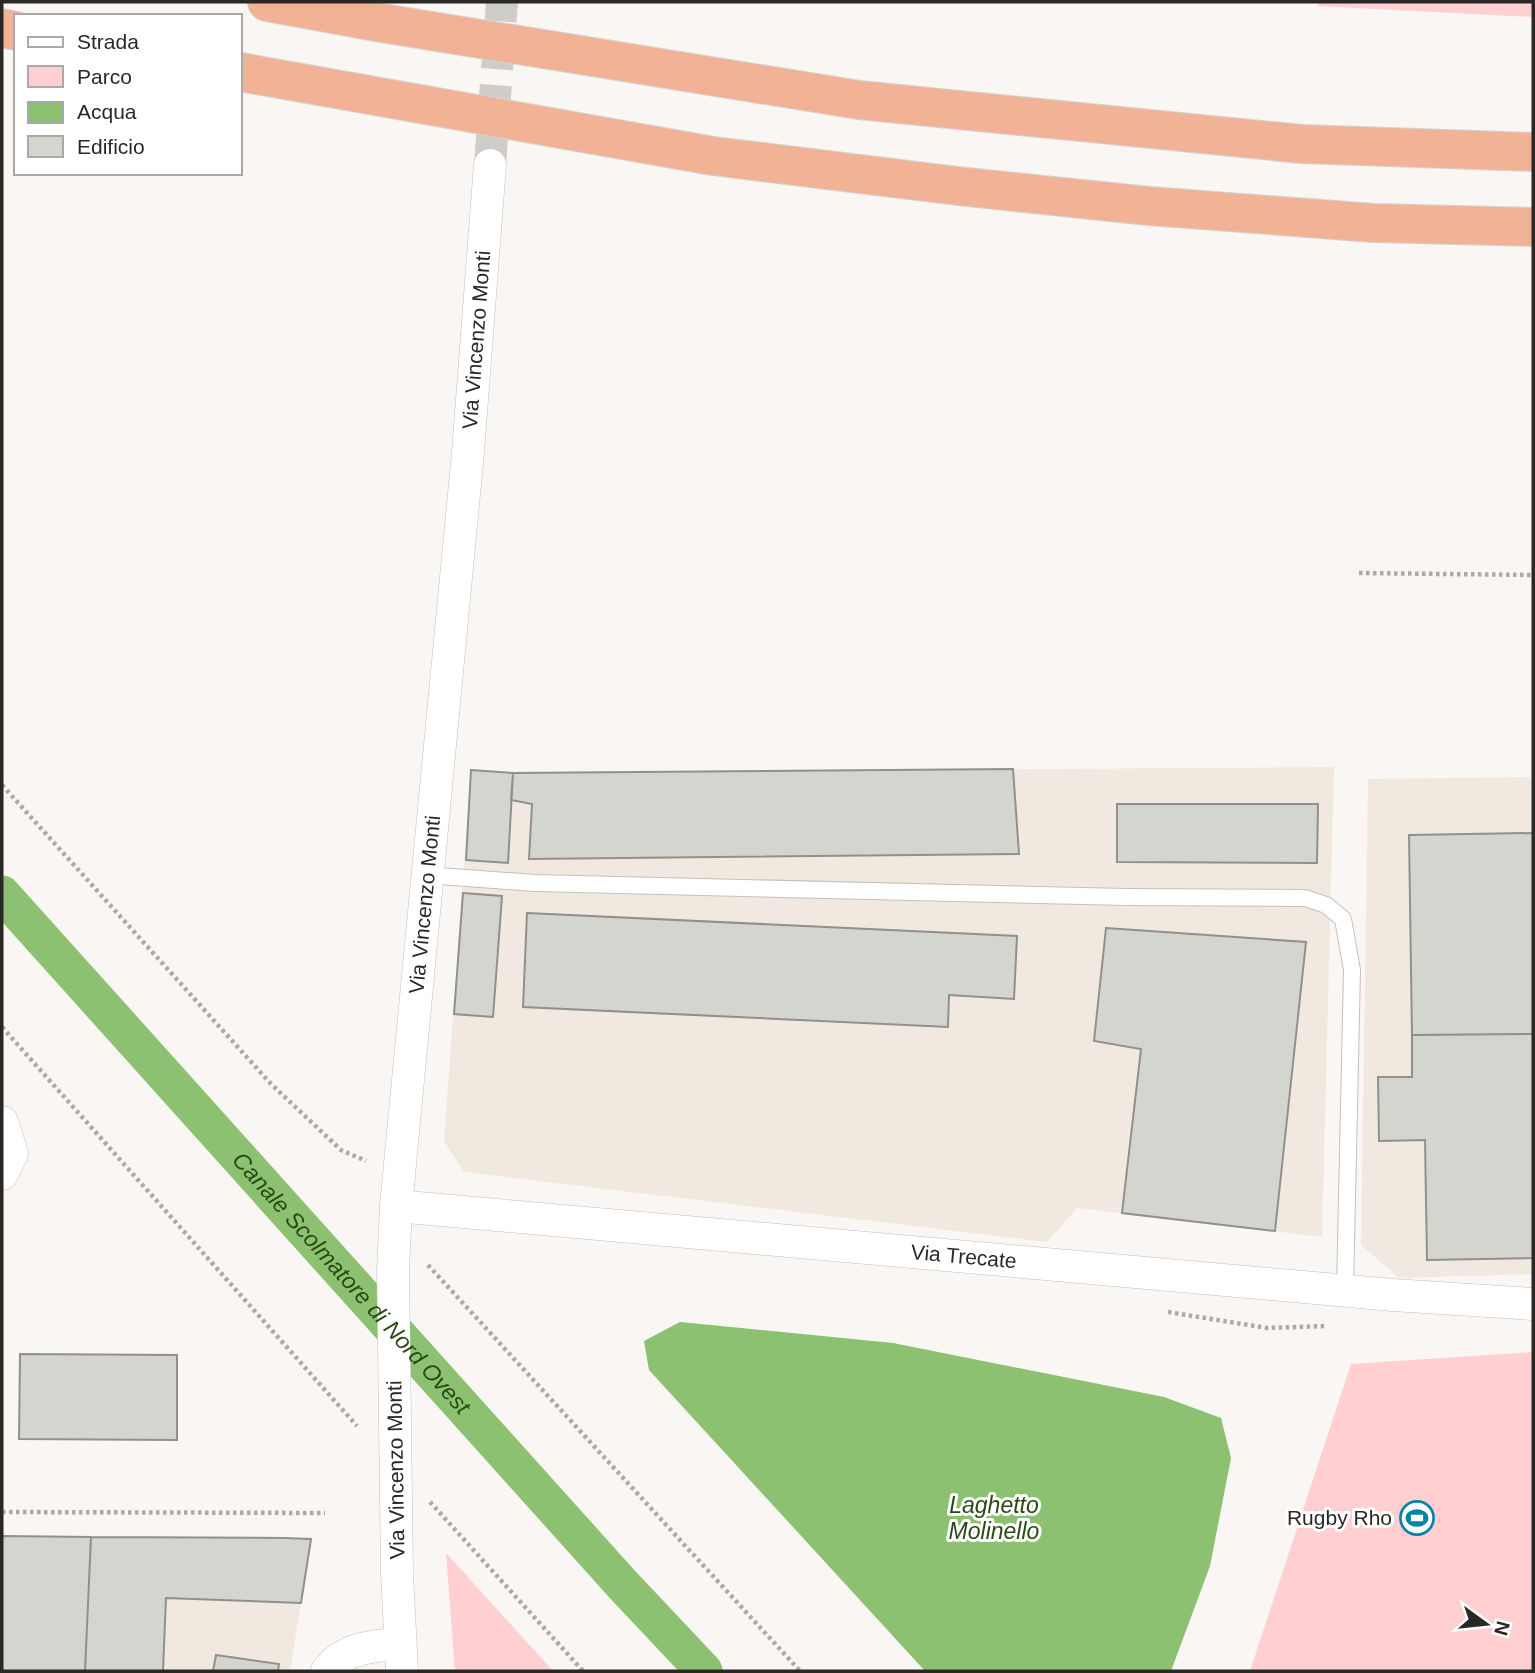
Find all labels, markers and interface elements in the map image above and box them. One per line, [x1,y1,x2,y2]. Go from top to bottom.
legend [14,14,242,175]
text: Strada [77,30,139,53]
text: Parco [77,65,132,88]
text: Acqua [77,100,137,123]
text: Edificio [77,135,145,158]
street label: Via Vincenzo Monti [458,250,494,430]
street label: Via Vincenzo Monti [404,814,444,995]
water label: Canale Scolmatore di Nord Ovest [227,1147,477,1420]
street label: Via Trecate [910,1240,1018,1272]
street label: Via Vincenzo Monti [382,1380,409,1560]
water label: Laghetto Molinello [949,1492,1040,1544]
sports icon: Rugby Rho [1398,1499,1436,1537]
place label: Rugby Rho [1287,1506,1392,1529]
north arrow [1451,1589,1521,1659]
text: N [1490,1619,1514,1638]

